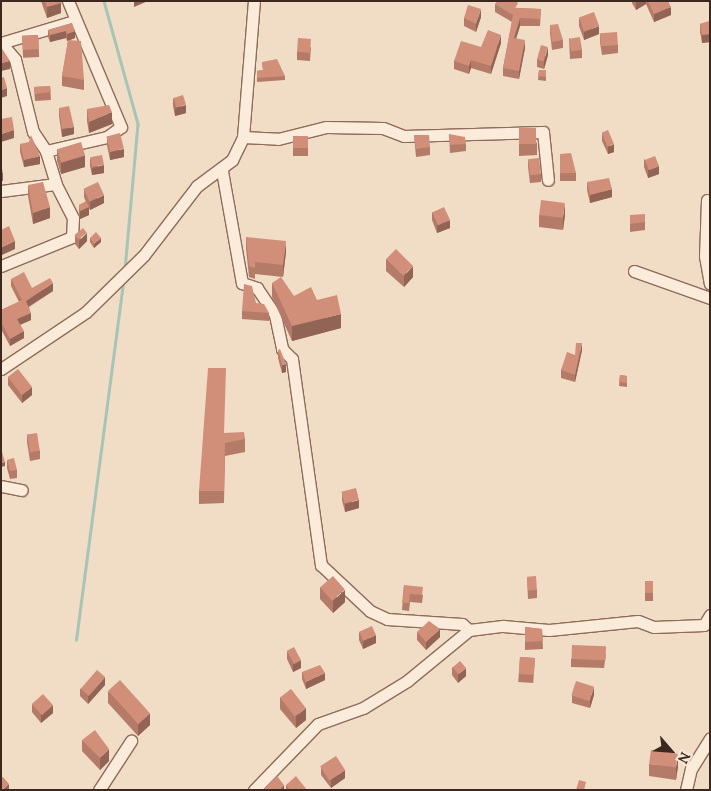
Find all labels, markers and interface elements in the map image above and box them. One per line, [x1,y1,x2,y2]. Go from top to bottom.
north arrow [646,726,696,776]
text: N [674,749,695,767]

